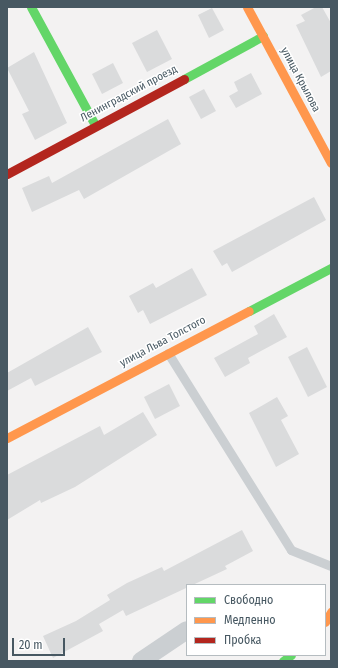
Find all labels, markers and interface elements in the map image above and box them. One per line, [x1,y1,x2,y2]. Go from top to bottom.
street label: улица Крылова [277,45,323,115]
street label: Ленинградский проезд [78,63,180,125]
street label: улица Льва Толстого [118,314,208,370]
legend [186,584,326,656]
text: Свободно [224,593,273,607]
text: Медленно [224,613,276,627]
scale bar [14,630,67,656]
text: Пробка [224,633,262,647]
text: 20 m [19,638,43,652]

